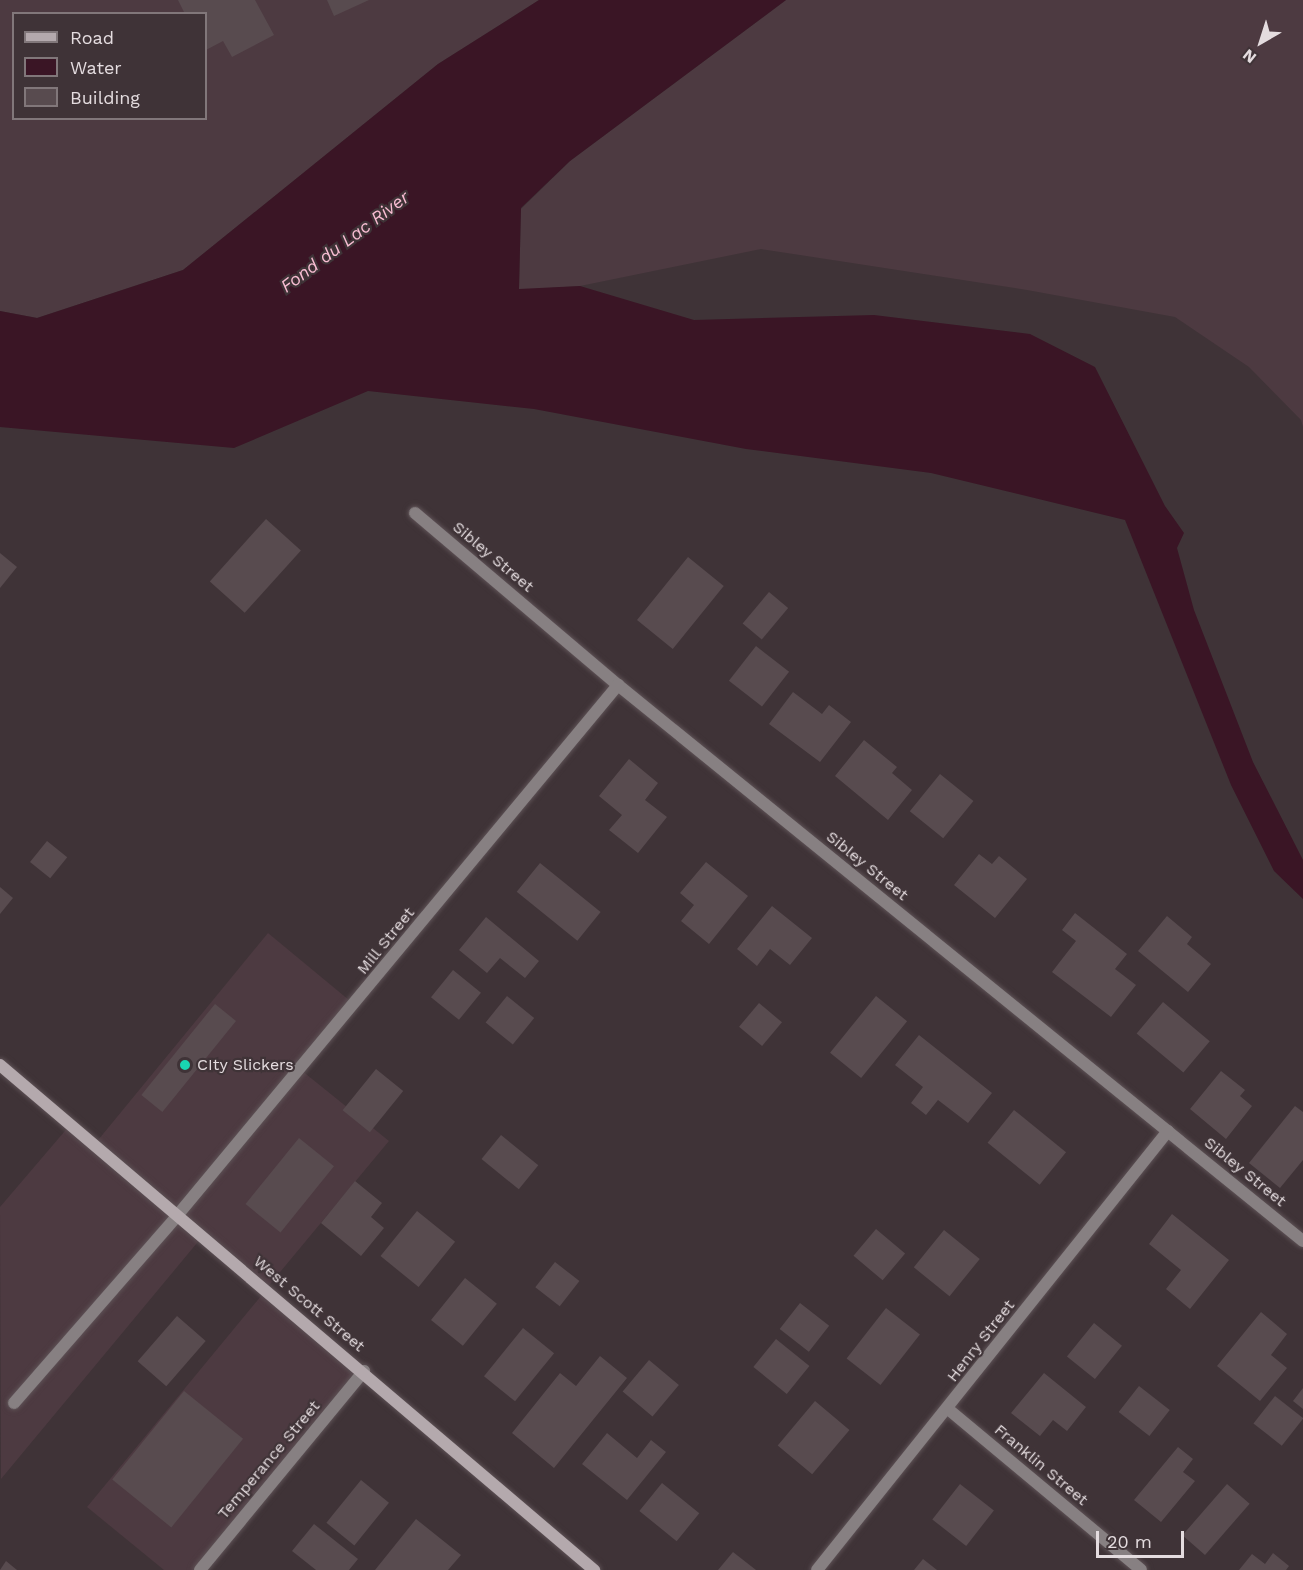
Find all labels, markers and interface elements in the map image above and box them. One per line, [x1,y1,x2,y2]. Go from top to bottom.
legend [12,12,207,120]
north arrow [1231,12,1291,72]
text: Road [70,27,114,48]
text: N [1239,45,1260,67]
text: Water [70,57,122,78]
text: Building [70,87,140,108]
water label: Fond du Lac River [276,187,414,297]
street label: Sibley Street [448,517,538,597]
street label: Sibley Street [822,827,912,905]
street label: Mill Street [353,903,419,979]
place label: CIty Slickers [197,1055,294,1075]
marker: CIty Slickers [178,1058,192,1072]
street label: Sibley Street [1200,1133,1290,1211]
street label: West Scott Street [249,1252,369,1356]
street label: Henry Street [943,1296,1019,1386]
street label: Temperance Street [214,1397,324,1523]
street label: Franklin Street [990,1420,1092,1510]
scale bar [1099,1519,1188,1557]
text: 20 m [1107,1531,1152,1552]

